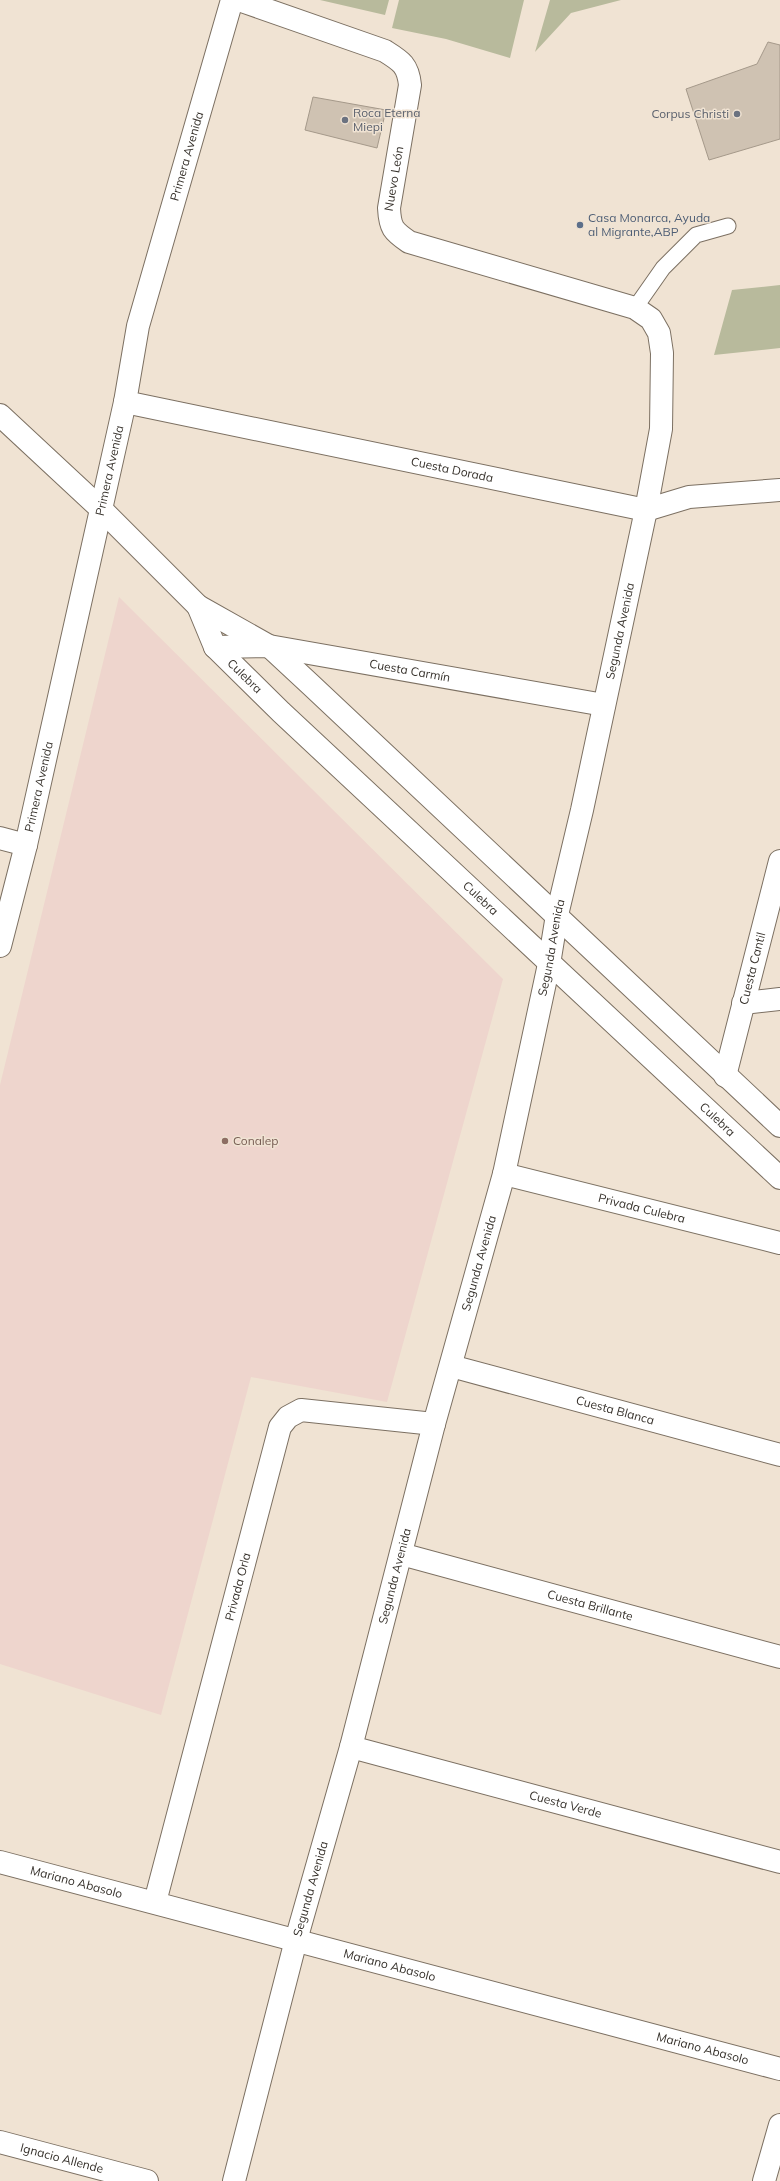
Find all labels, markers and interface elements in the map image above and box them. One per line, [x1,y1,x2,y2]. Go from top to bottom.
place label: Roca Eterna Miepi [353,105,421,134]
place label: Corpus Christi [651,106,729,121]
marker: Corpus Christi [732,109,742,119]
street label: Primera Avenida [166,110,206,203]
marker: Roca Eterna Miepi [340,115,350,125]
street label: Nuevo León [381,145,406,212]
place label: Casa Monarca, Ayuda al Migrante,ABP [588,210,710,239]
marker: Casa Monarca, Ayuda al Migrante,ABP [575,220,585,230]
street label: Primera Avenida [92,424,127,517]
street label: Cuesta Dorada [410,453,495,485]
street label: Segunda Avenida [602,581,637,681]
street label: Culebra [224,655,266,696]
street label: Cuesta Carmín [368,656,452,685]
street label: Primera Avenida [21,740,56,833]
street label: Culebra [460,878,502,918]
street label: Segunda Avenida [534,897,568,997]
street label: Cuesta Cantil [736,931,768,1006]
street label: Culebra [697,1099,739,1139]
place label: Conalep [233,1133,278,1148]
marker: Conalep [220,1136,230,1146]
street label: Privada Culebra [597,1190,687,1226]
street label: Segunda Avenida [458,1214,499,1312]
street label: Cuesta Blanca [574,1392,656,1428]
street label: Segunda Avenida [375,1526,414,1626]
street label: Privada Orla [221,1551,254,1622]
street label: Cuesta Brillante [546,1586,635,1624]
street label: Cuesta Verde [528,1787,603,1821]
street label: Segunda Avenida [289,1839,331,1938]
street label: Mariano Abasolo [29,1862,124,1901]
street label: Mariano Abasolo [342,1945,437,1984]
street label: Mariano Abasolo [655,2029,751,2067]
street label: Ignacio Allende [19,2140,105,2176]

